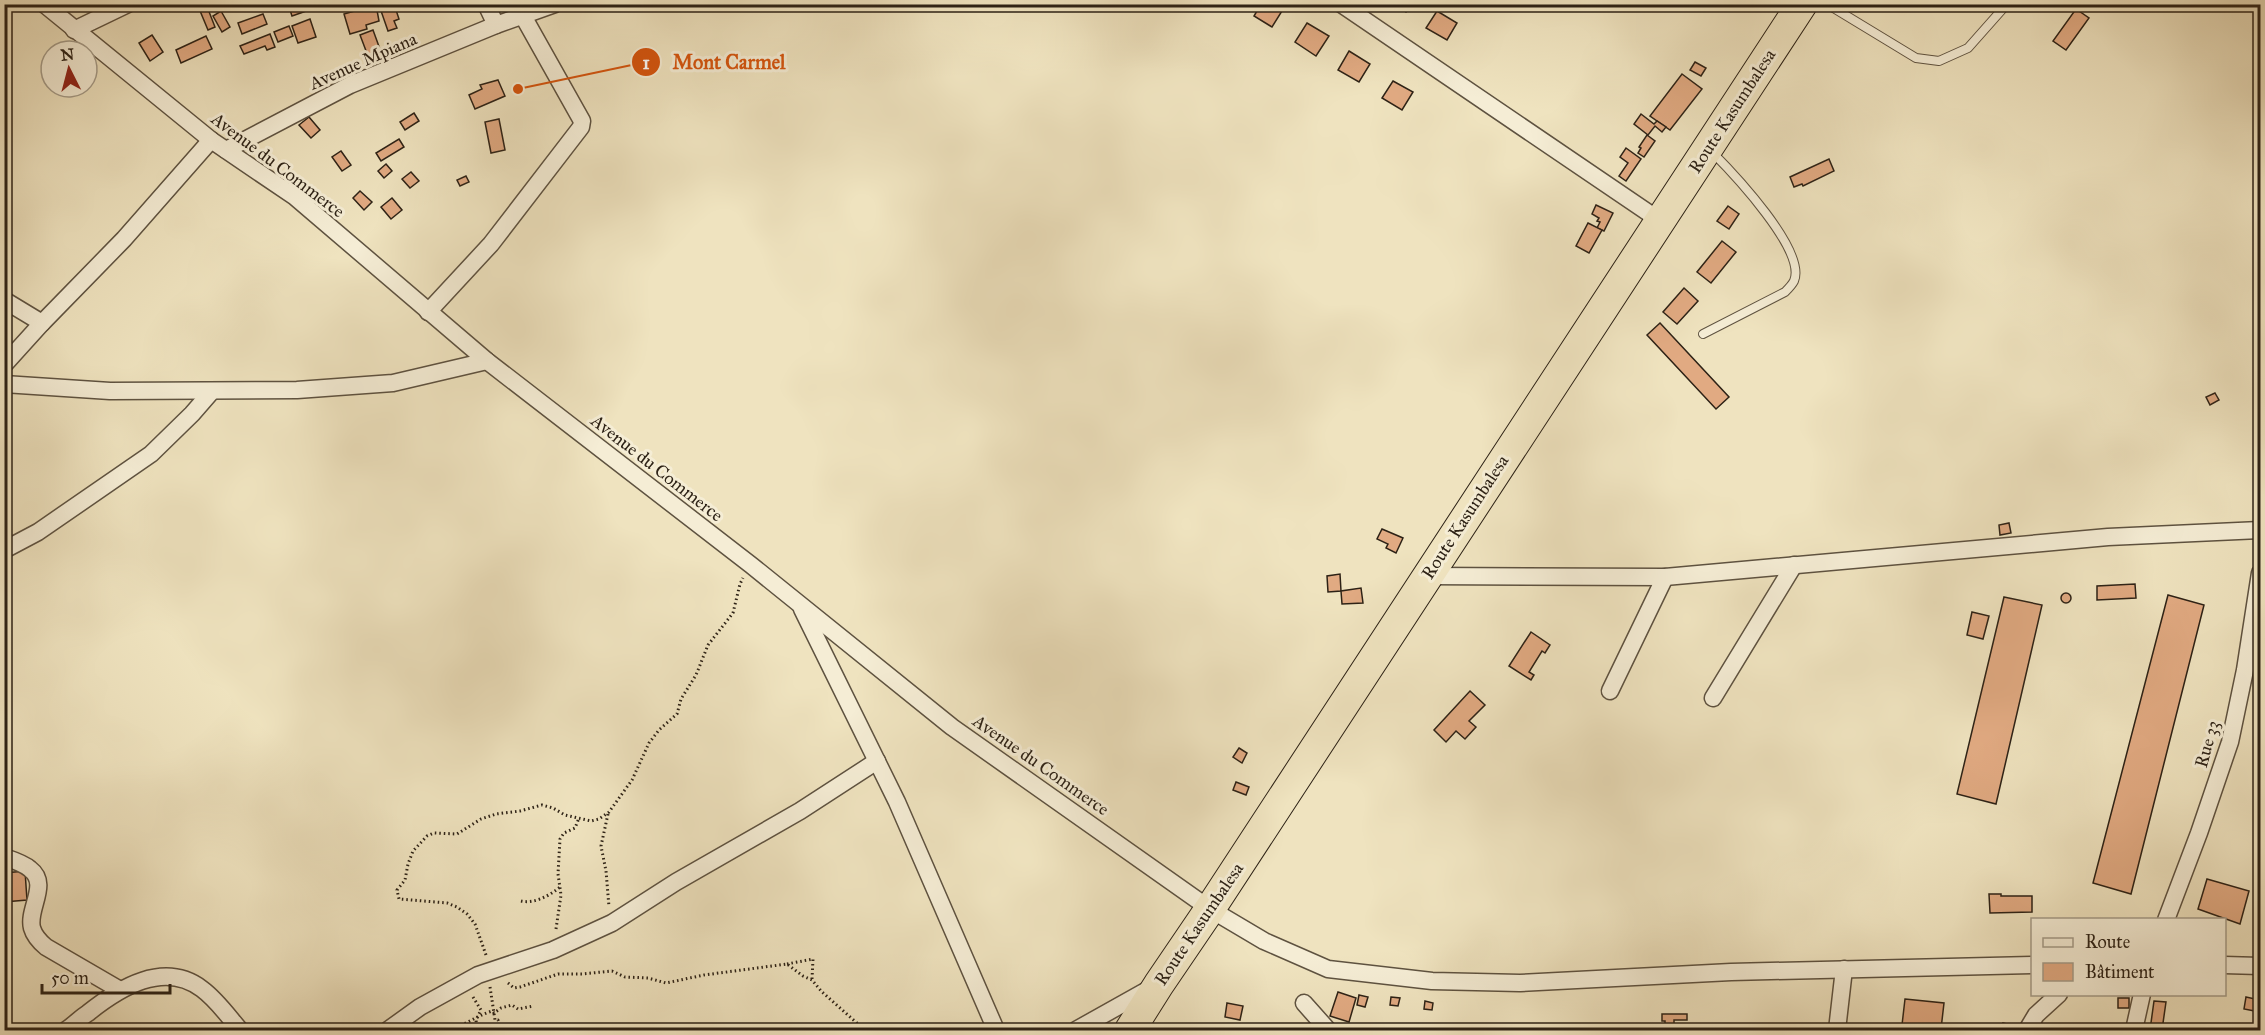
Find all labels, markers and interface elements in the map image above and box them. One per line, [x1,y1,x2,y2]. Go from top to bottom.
street label: Avenue Mpiana [305,27,420,95]
north arrow [39,39,99,99]
callout: Mont Carmel [631,43,798,81]
text: N [60,44,76,65]
street label: Route Kasumbalesa [1684,45,1780,177]
text: Mont Carmel [673,50,786,74]
text: 1 [642,52,650,74]
street label: Avenue du Commerce [206,107,349,222]
street label: Avenue du Commerce [586,409,727,526]
street label: Route Kasumbalesa [1417,451,1513,583]
street label: Avenue du Commerce [968,709,1113,820]
street label: Rue 33 [2190,718,2224,770]
street label: Route Kasumbalesa [1150,858,1248,990]
legend [2031,918,2226,996]
text: Route [2085,931,2130,953]
scale bar [42,957,170,995]
text: Bâtiment [2085,961,2155,983]
text: 50 m [51,967,89,989]

